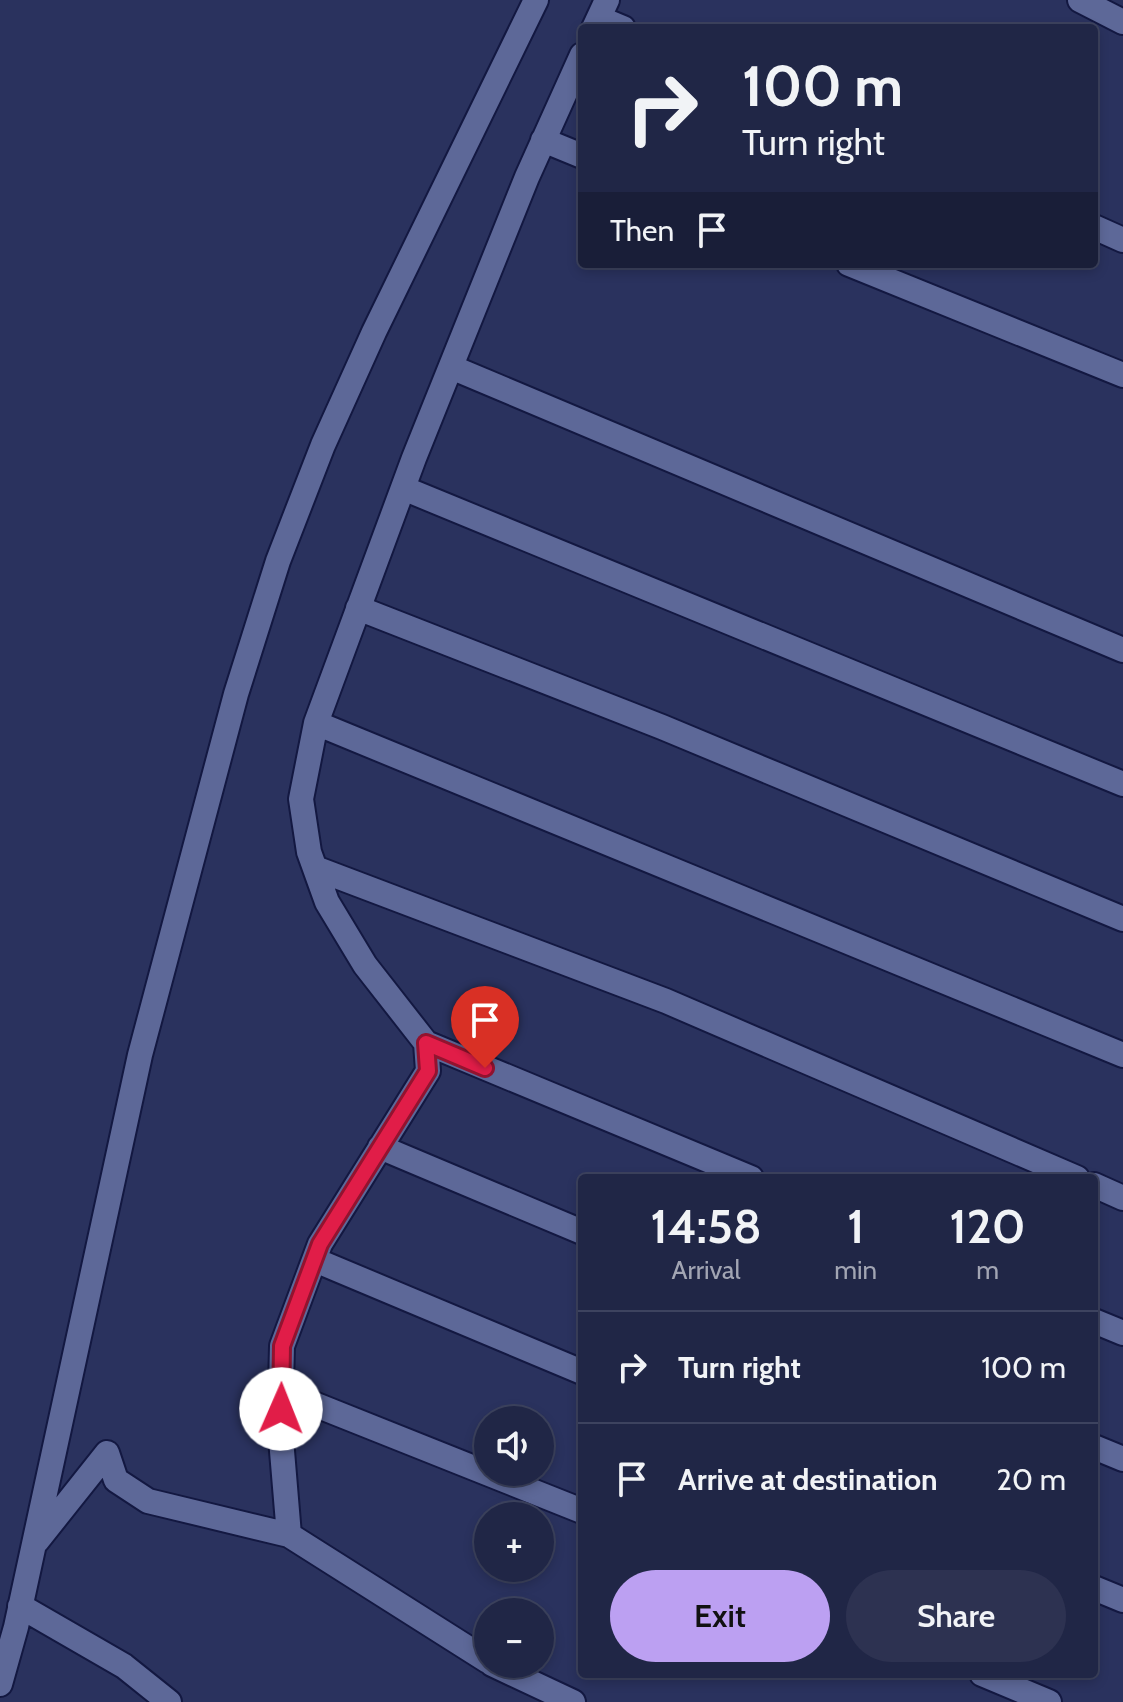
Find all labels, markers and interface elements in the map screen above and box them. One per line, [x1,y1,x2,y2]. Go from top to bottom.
text: 100 m [742,52,903,120]
icon: right [610,56,714,160]
text: Turn right [742,120,885,164]
icon: arrive [690,208,734,252]
text: Then [610,212,674,249]
pin [451,986,519,1068]
icon: arrive [463,998,507,1042]
text: 14:58 [650,1197,762,1255]
text: 1 [847,1197,864,1255]
text: 120 [950,1197,1026,1255]
text: Arrival [672,1254,741,1286]
text: min [834,1254,877,1286]
text: m [976,1254,999,1286]
icon: right [610,1345,654,1389]
text: Turn right [678,1349,801,1386]
text: 100 m [981,1349,1066,1386]
position arrow [239,1367,323,1451]
map controls [474,1406,554,1678]
button: sound [474,1406,554,1486]
icon: arrive [610,1457,654,1501]
text: Arrive at destination [678,1461,938,1498]
text: 20 m [996,1461,1066,1498]
button: + [474,1502,554,1582]
button: Exit [610,1570,830,1662]
button: Share [846,1570,1066,1662]
button: − [474,1598,554,1678]

